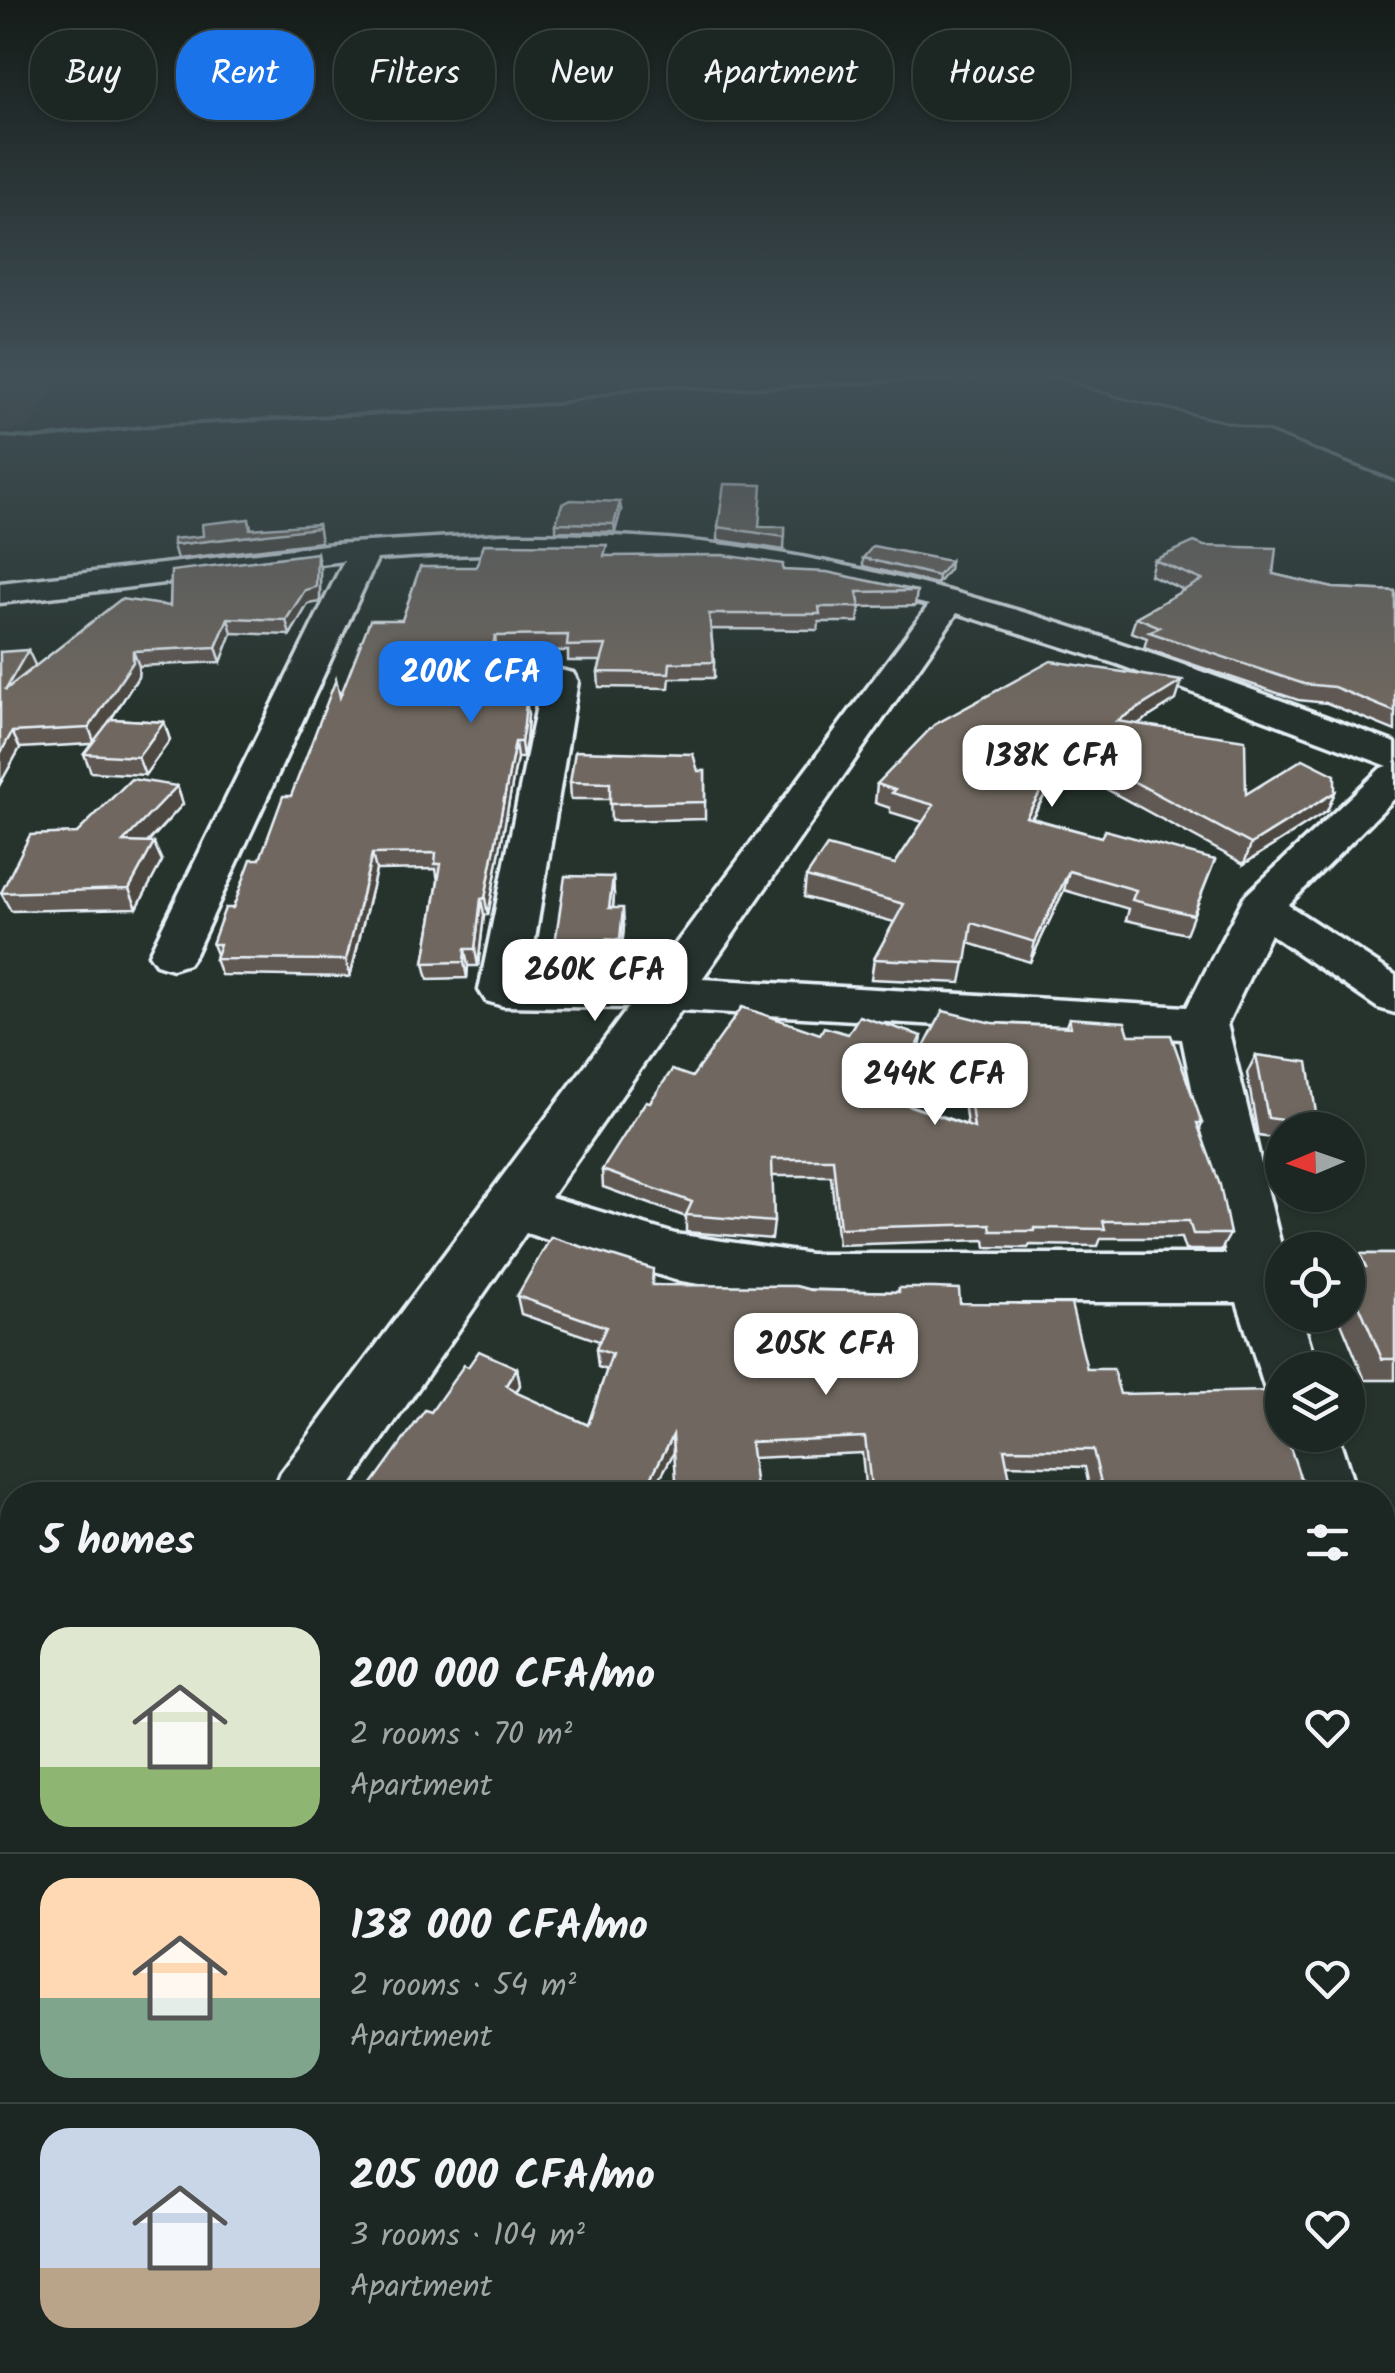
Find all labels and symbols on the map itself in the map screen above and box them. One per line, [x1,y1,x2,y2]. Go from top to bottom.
pin: 200K CFA [368,641,574,726]
pin: 138K CFA [949,725,1155,810]
pin: 260K CFA [492,939,698,1024]
pin: 244K CFA [832,1043,1038,1128]
north arrow [1265,1112,1365,1212]
pin: 205K CFA [723,1313,929,1398]

